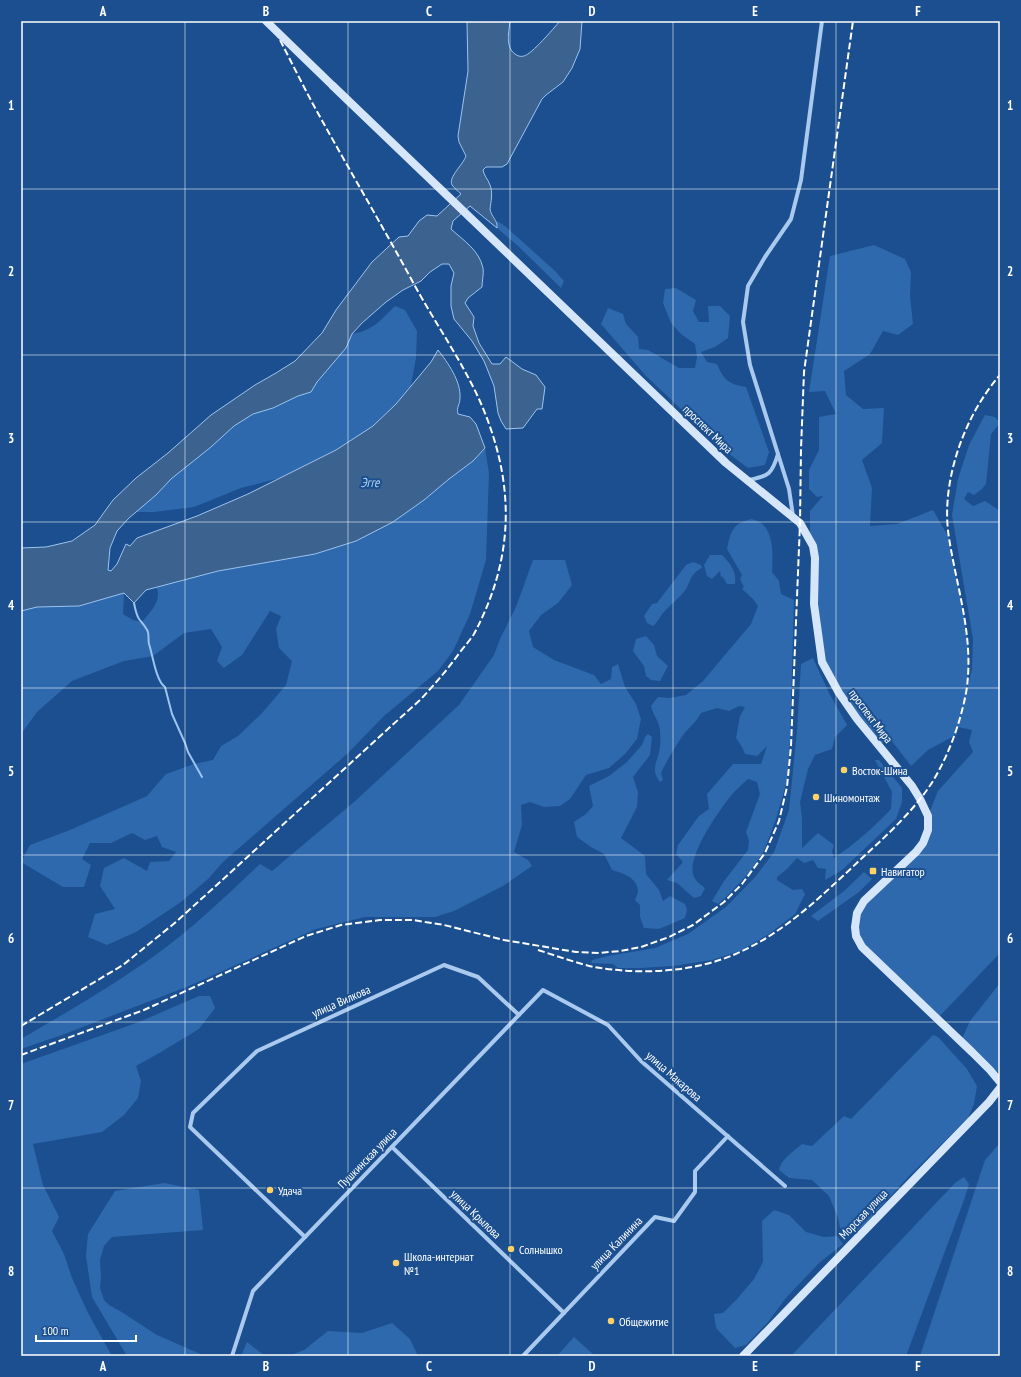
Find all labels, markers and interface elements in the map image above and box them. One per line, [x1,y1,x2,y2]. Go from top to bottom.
text: A [99,3,107,20]
text: B [263,3,269,20]
text: C [426,3,432,20]
text: D [589,3,596,20]
text: E [752,3,758,20]
text: F [915,3,921,20]
text: 1 [8,97,14,114]
text: 1 [1007,97,1013,114]
text: 2 [8,263,14,280]
text: 2 [1007,263,1013,280]
street label: проспект Мира [680,402,736,457]
text: 3 [8,430,14,447]
text: 3 [1007,430,1013,447]
water label: Эгге [361,474,381,491]
text: 4 [8,597,15,614]
text: 4 [1007,597,1014,614]
street label: проспект Мира [846,686,896,746]
text: 5 [8,763,14,780]
place label: Восток-Шина [852,763,908,778]
text: 5 [1007,763,1013,780]
marker: Восток-Шина [839,765,849,775]
place label: Шиномонтаж [824,790,880,805]
marker: Шиномонтаж [811,792,821,802]
place label: Навигатор [881,864,925,879]
marker: Навигатор [868,866,878,876]
text: 6 [8,930,14,947]
text: 6 [1007,930,1013,947]
street label: улица Вилкова [309,981,373,1021]
street label: улица Макарова [643,1048,705,1104]
text: 7 [8,1097,14,1114]
text: 7 [1007,1097,1013,1114]
street label: Пушкинская улица [334,1124,400,1191]
place label: Удача [278,1183,302,1198]
marker: Удача [265,1185,275,1195]
street label: улица Крылова [448,1186,505,1242]
street label: Морская улица [836,1186,891,1242]
street label: улица Калинина [587,1213,645,1273]
place label: Солнышко [519,1242,563,1257]
marker: Солнышко [506,1244,516,1254]
place label: Школа-интернат №1 [404,1249,474,1278]
marker: Школа-интернат №1 [391,1258,401,1268]
text: 8 [8,1263,14,1280]
text: 8 [1007,1263,1013,1280]
place label: Общежитие [619,1314,669,1329]
marker: Общежитие [606,1316,616,1326]
scale bar [36,1317,136,1343]
text: 100 m [42,1323,69,1338]
text: A [99,1358,107,1375]
text: B [263,1358,269,1375]
text: C [426,1358,432,1375]
text: D [589,1358,596,1375]
text: E [752,1358,758,1375]
text: F [915,1358,921,1375]

